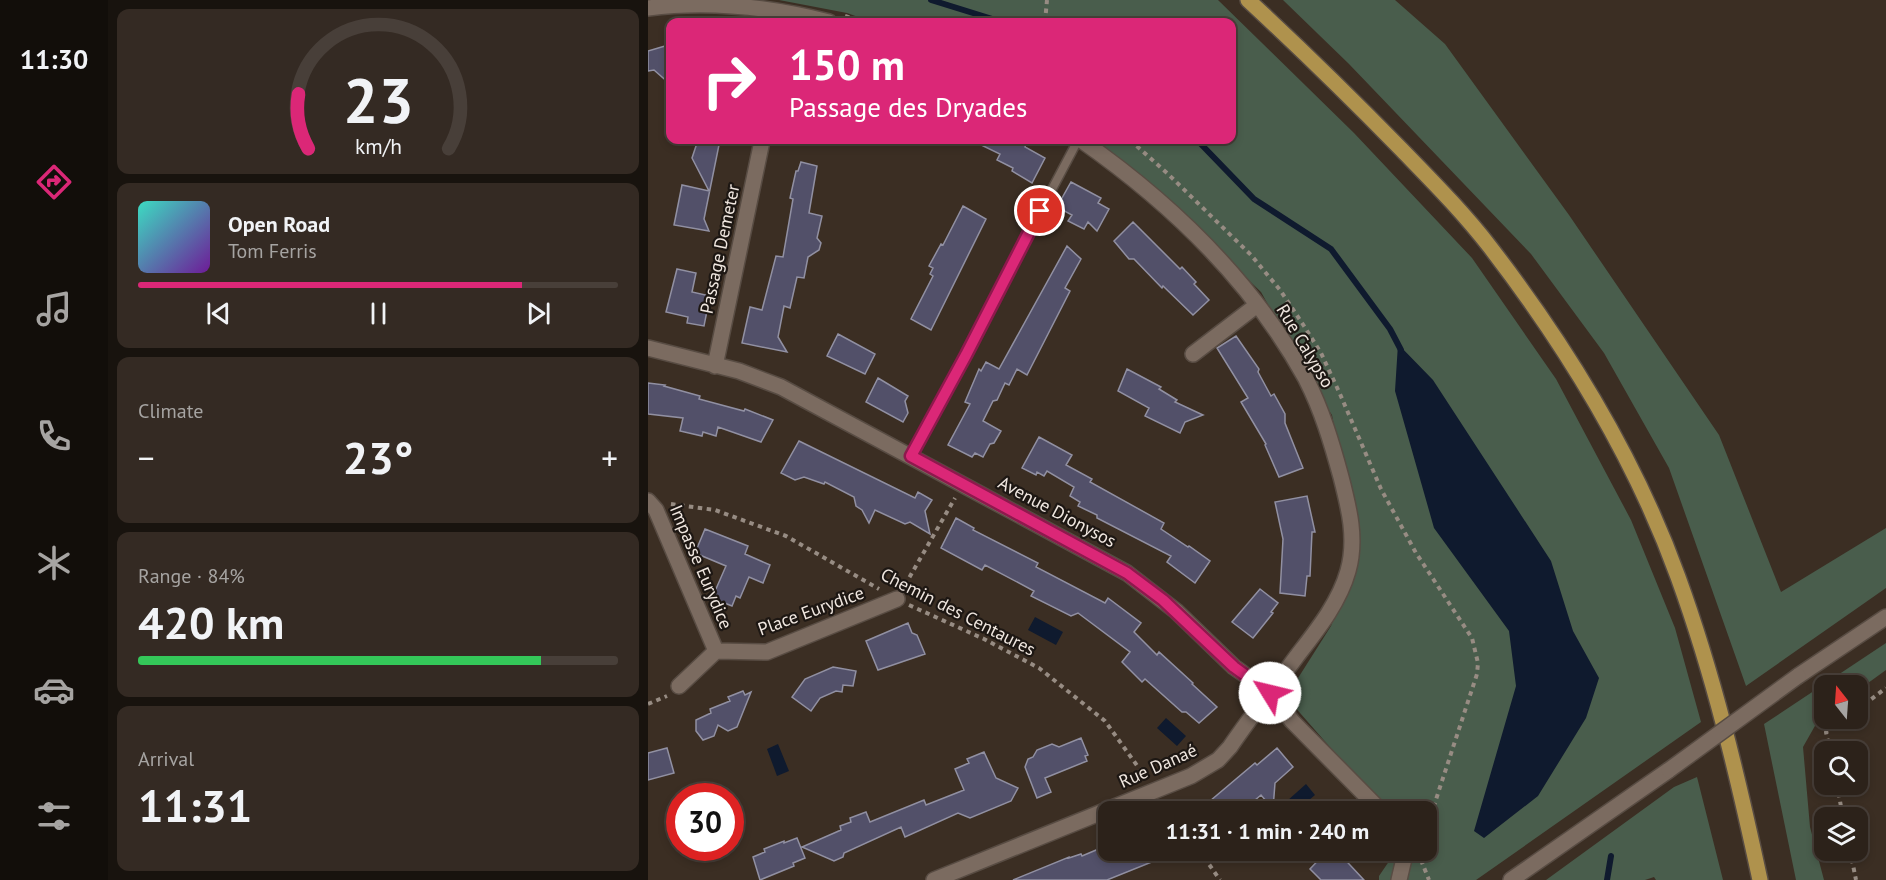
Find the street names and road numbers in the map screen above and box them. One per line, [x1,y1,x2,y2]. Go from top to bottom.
street label: Passage Demeter [695,182,744,316]
street label: Rue Calypso [1271,300,1339,392]
street label: Avenue Dionysos [994,471,1120,552]
street label: Impasse Eurydice [665,501,738,632]
street label: Chemin des Centaures [877,563,1040,661]
street label: Place Eurydice [755,581,867,640]
street label: Rue Danaé [1115,738,1200,793]

